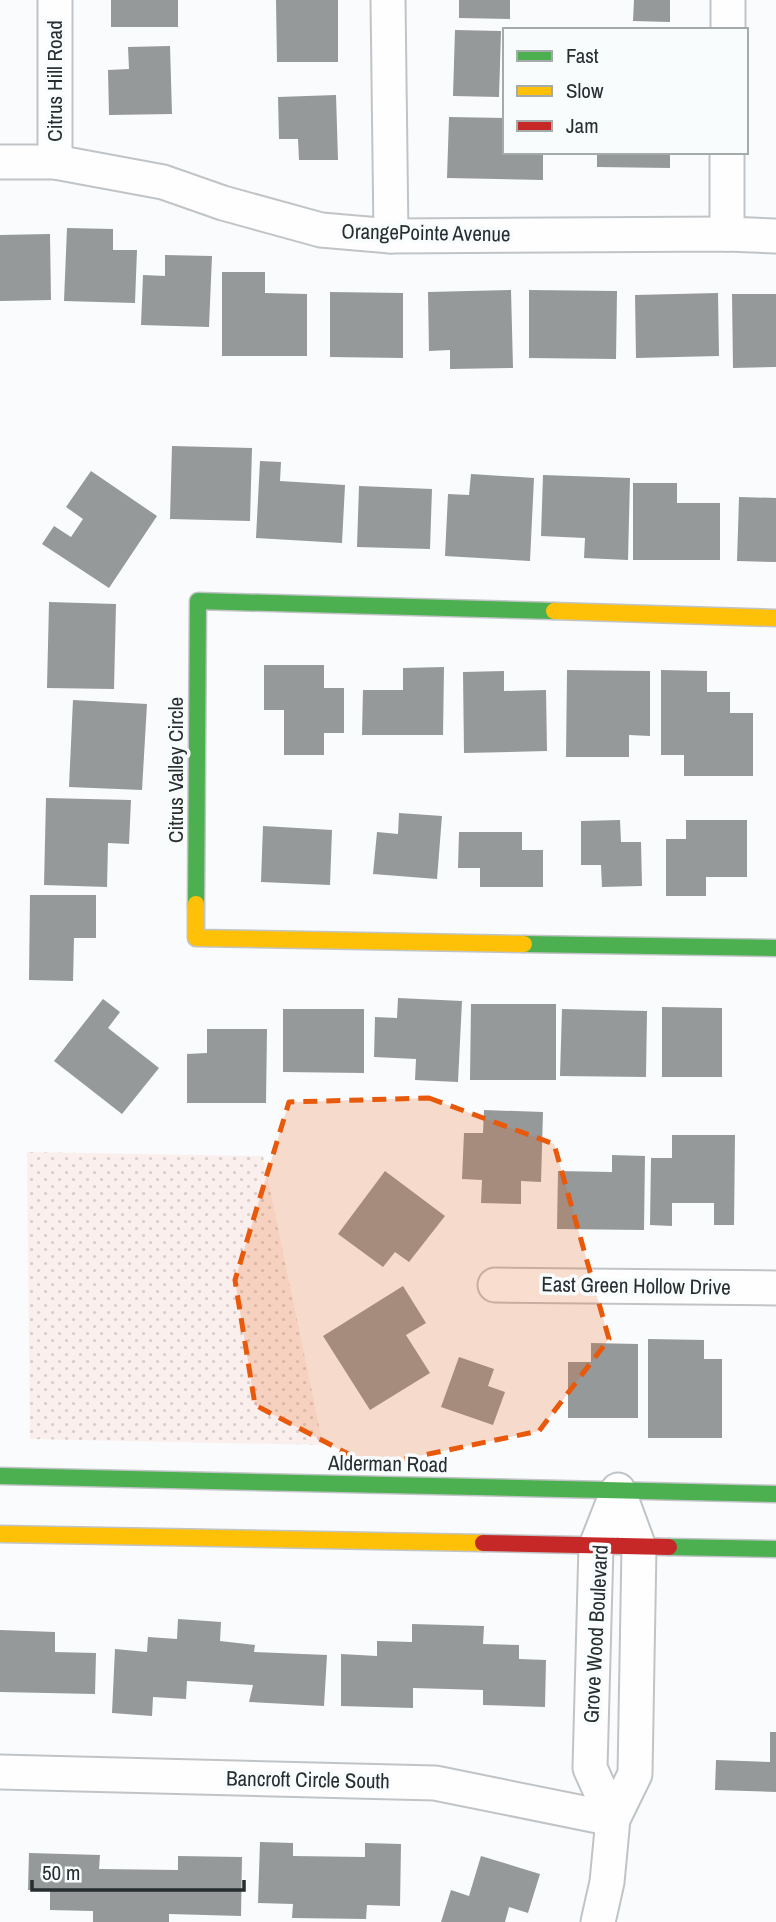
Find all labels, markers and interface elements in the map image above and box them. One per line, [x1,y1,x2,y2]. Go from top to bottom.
street label: Citrus Hill Road [40,20,69,142]
legend [503,28,748,154]
text: Fast [566,41,599,70]
text: Slow [566,76,604,105]
text: Jam [566,111,599,140]
street label: OrangePointe Avenue [341,217,511,248]
street label: Citrus Valley Circle [161,697,190,843]
street label: East Green Hollow Drive [541,1269,731,1302]
street label: Alderman Road [327,1448,448,1479]
street label: Grove Wood Boulevard [576,1544,615,1724]
street label: Bancroft Circle South [226,1764,390,1795]
scale bar [32,1848,243,1892]
text: 50 m [42,1858,80,1887]

